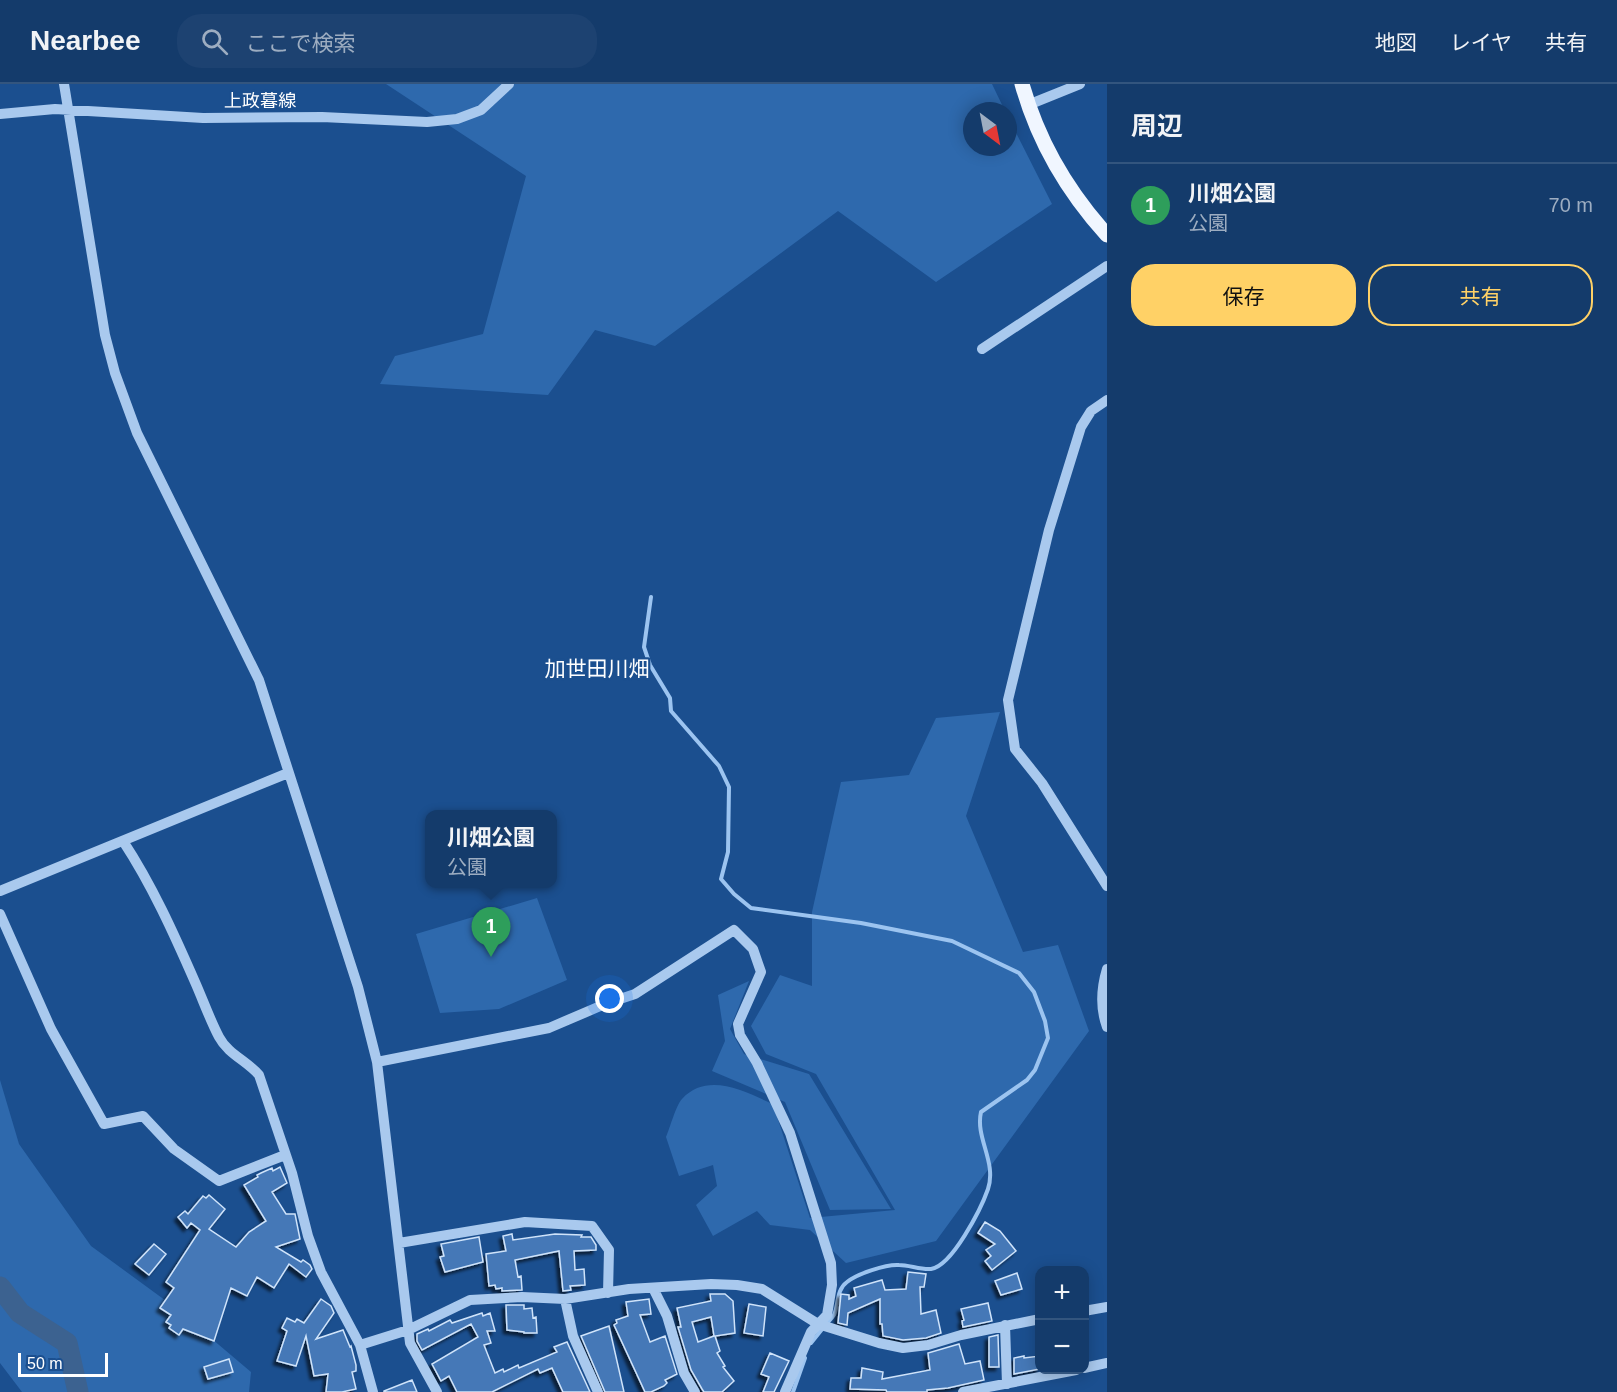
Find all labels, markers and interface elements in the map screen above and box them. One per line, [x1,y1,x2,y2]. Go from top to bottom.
search box [177,14,597,68]
text: Nearbee [30,25,141,56]
icon: search [198,25,231,58]
text: ここで検索 [246,31,356,56]
text: 地図 [1375,31,1417,54]
text: レイヤ [1450,31,1512,54]
text: 共有 [1545,31,1587,54]
street label: 上政暮線 [224,91,296,111]
north arrow [963,102,1017,156]
text: 周辺 [1131,111,1183,141]
text: 川畑公園 [1188,181,1276,206]
text: 1 [1145,194,1156,216]
text: 70 m [1549,194,1593,216]
text: 公園 [1188,212,1228,234]
button: 保存 [1131,264,1356,326]
button: 共有 [1368,264,1593,326]
district label: 加世田川畑 [545,657,650,680]
popup [425,810,557,888]
text: 川畑公園 [447,825,535,850]
text: 公園 [447,856,487,878]
pin: 1 [472,908,510,957]
your location [595,984,624,1013]
map controls [1035,1266,1089,1374]
button: + [1035,1266,1089,1320]
button: − [1035,1320,1089,1374]
scale bar [18,1350,108,1378]
text: 50 m [27,1355,63,1372]

